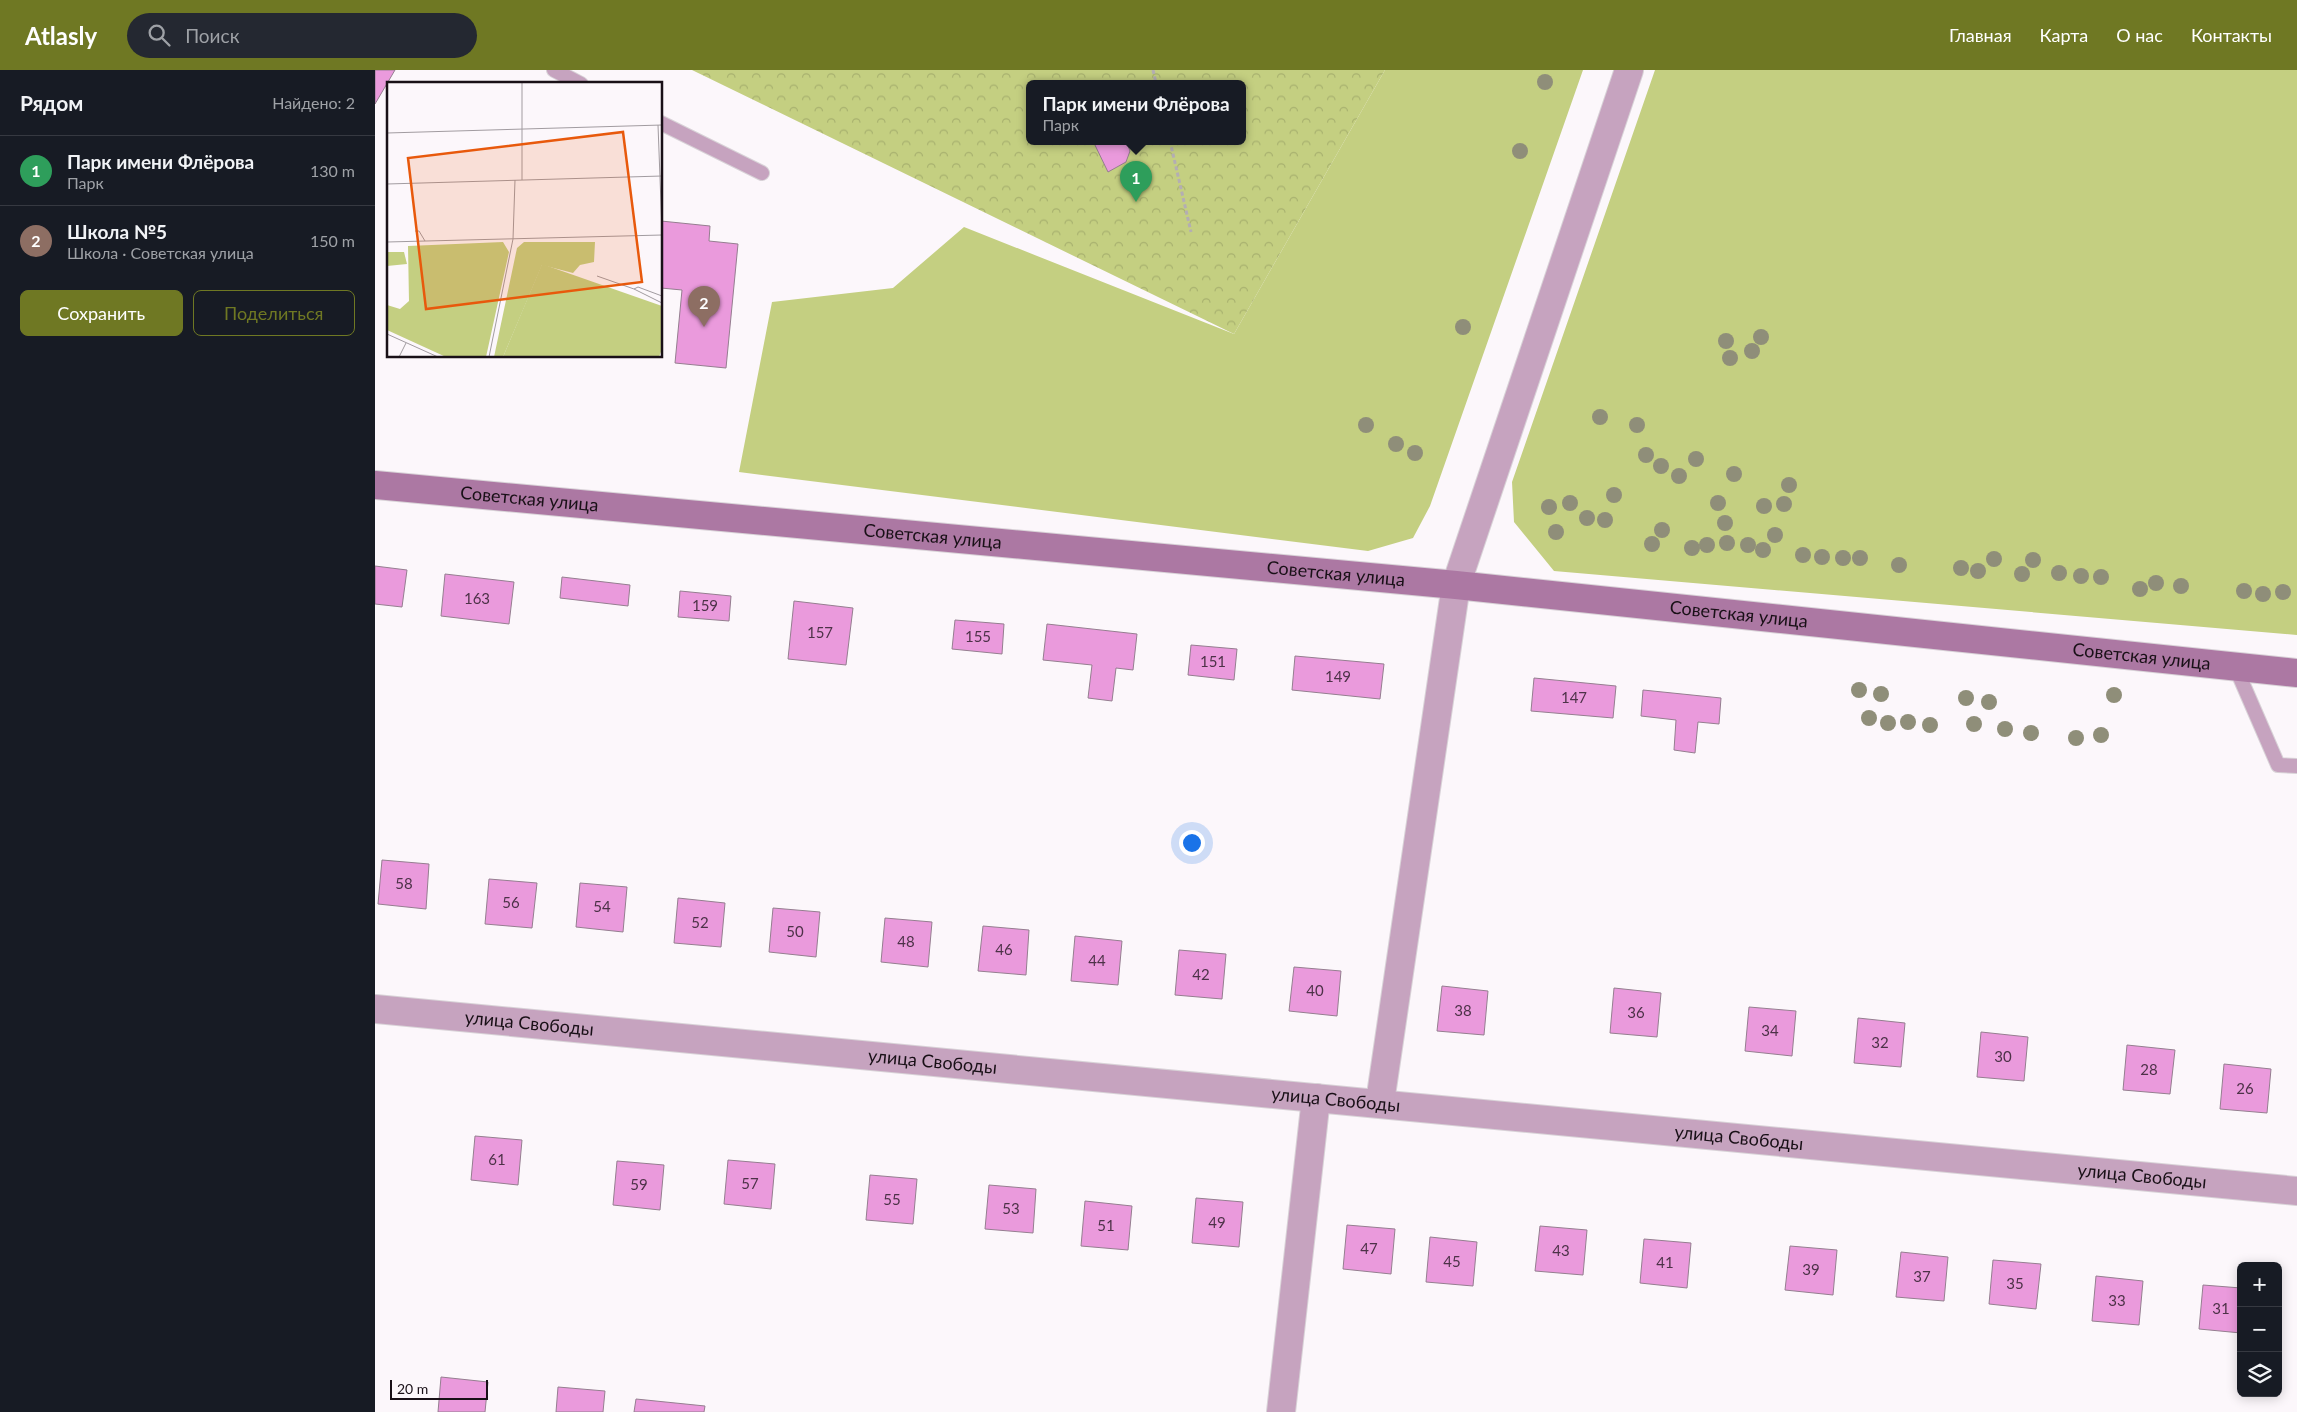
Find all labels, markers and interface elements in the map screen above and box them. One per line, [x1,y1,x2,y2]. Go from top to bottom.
search box [127,13,477,58]
text: Atlasly [25,21,97,50]
icon: search [145,21,173,49]
text: Поиск [185,24,239,47]
text: Главная [1949,24,2012,46]
text: Карта [2040,24,2088,46]
text: О нас [2116,24,2163,46]
text: Контакты [2191,24,2272,46]
popup [1026,80,1246,145]
inset map [387,82,663,358]
text: Рядом [20,90,83,115]
text: Парк имени Флёрова [1042,92,1230,115]
text: Найдено: 2 [272,93,355,112]
text: Парк [1042,115,1079,134]
text: Парк имени Флёрова [67,150,254,173]
text: 1 [31,161,41,180]
text: 130 m [310,161,355,180]
pin: 1 [1120,161,1152,202]
text: Парк [67,173,104,192]
text: Школа №5 [67,220,167,243]
text: 2 [31,231,41,250]
text: 150 m [310,231,355,250]
text: Школа · Советская улица [67,243,254,262]
pin: 2 [688,286,720,327]
button: Сохранить [20,290,183,336]
button: Поделиться [193,290,355,336]
street label: Советская улица [459,481,599,516]
street label: Советская улица [863,518,1003,553]
street label: Советская улица [1266,556,1406,590]
house number: 163 [464,589,490,607]
street label: Советская улица [1669,595,1809,632]
house number: 159 [692,596,718,614]
house number: 157 [807,623,833,641]
house number: 155 [965,627,991,645]
street label: Советская улица [2072,638,2212,674]
house number: 151 [1200,652,1226,670]
house number: 149 [1325,667,1351,685]
house number: 147 [1561,688,1587,706]
your location [1179,830,1205,856]
house number: 58 [395,874,413,892]
house number: 56 [502,893,520,911]
house number: 54 [593,897,611,915]
house number: 52 [691,913,709,931]
house number: 50 [786,922,804,940]
house number: 48 [897,932,915,950]
house number: 46 [995,940,1013,958]
house number: 44 [1088,951,1106,969]
house number: 42 [1192,965,1210,983]
house number: 40 [1306,981,1324,999]
house number: 38 [1454,1001,1472,1019]
house number: 36 [1627,1003,1645,1021]
street label: улица Свободы [464,1006,595,1040]
house number: 34 [1761,1021,1779,1039]
house number: 32 [1871,1033,1889,1051]
street label: улица Свободы [867,1044,998,1078]
house number: 30 [1994,1047,2012,1065]
house number: 28 [2140,1060,2158,1078]
house number: 26 [2236,1079,2254,1097]
street label: улица Свободы [1270,1082,1401,1116]
street label: улица Свободы [1674,1120,1804,1154]
house number: 61 [488,1150,506,1168]
street label: улица Свободы [2077,1158,2208,1192]
house number: 57 [741,1174,759,1192]
house number: 59 [630,1175,648,1193]
house number: 55 [883,1190,901,1208]
house number: 53 [1002,1199,1020,1217]
house number: 49 [1208,1213,1226,1231]
house number: 51 [1097,1216,1115,1234]
house number: 47 [1360,1239,1378,1257]
house number: 43 [1552,1241,1570,1259]
house number: 45 [1443,1252,1461,1270]
house number: 41 [1656,1253,1674,1271]
house number: 39 [1802,1260,1820,1278]
map controls [2237,1262,2282,1397]
button: + [2237,1262,2282,1307]
house number: 37 [1913,1267,1931,1285]
house number: 35 [2006,1274,2024,1292]
house number: 33 [2108,1291,2126,1309]
house number: 31 [2212,1299,2230,1317]
button: − [2237,1307,2282,1352]
button: layers [2237,1352,2282,1397]
scale bar [390,1377,487,1400]
text: 20 m [397,1380,428,1397]

